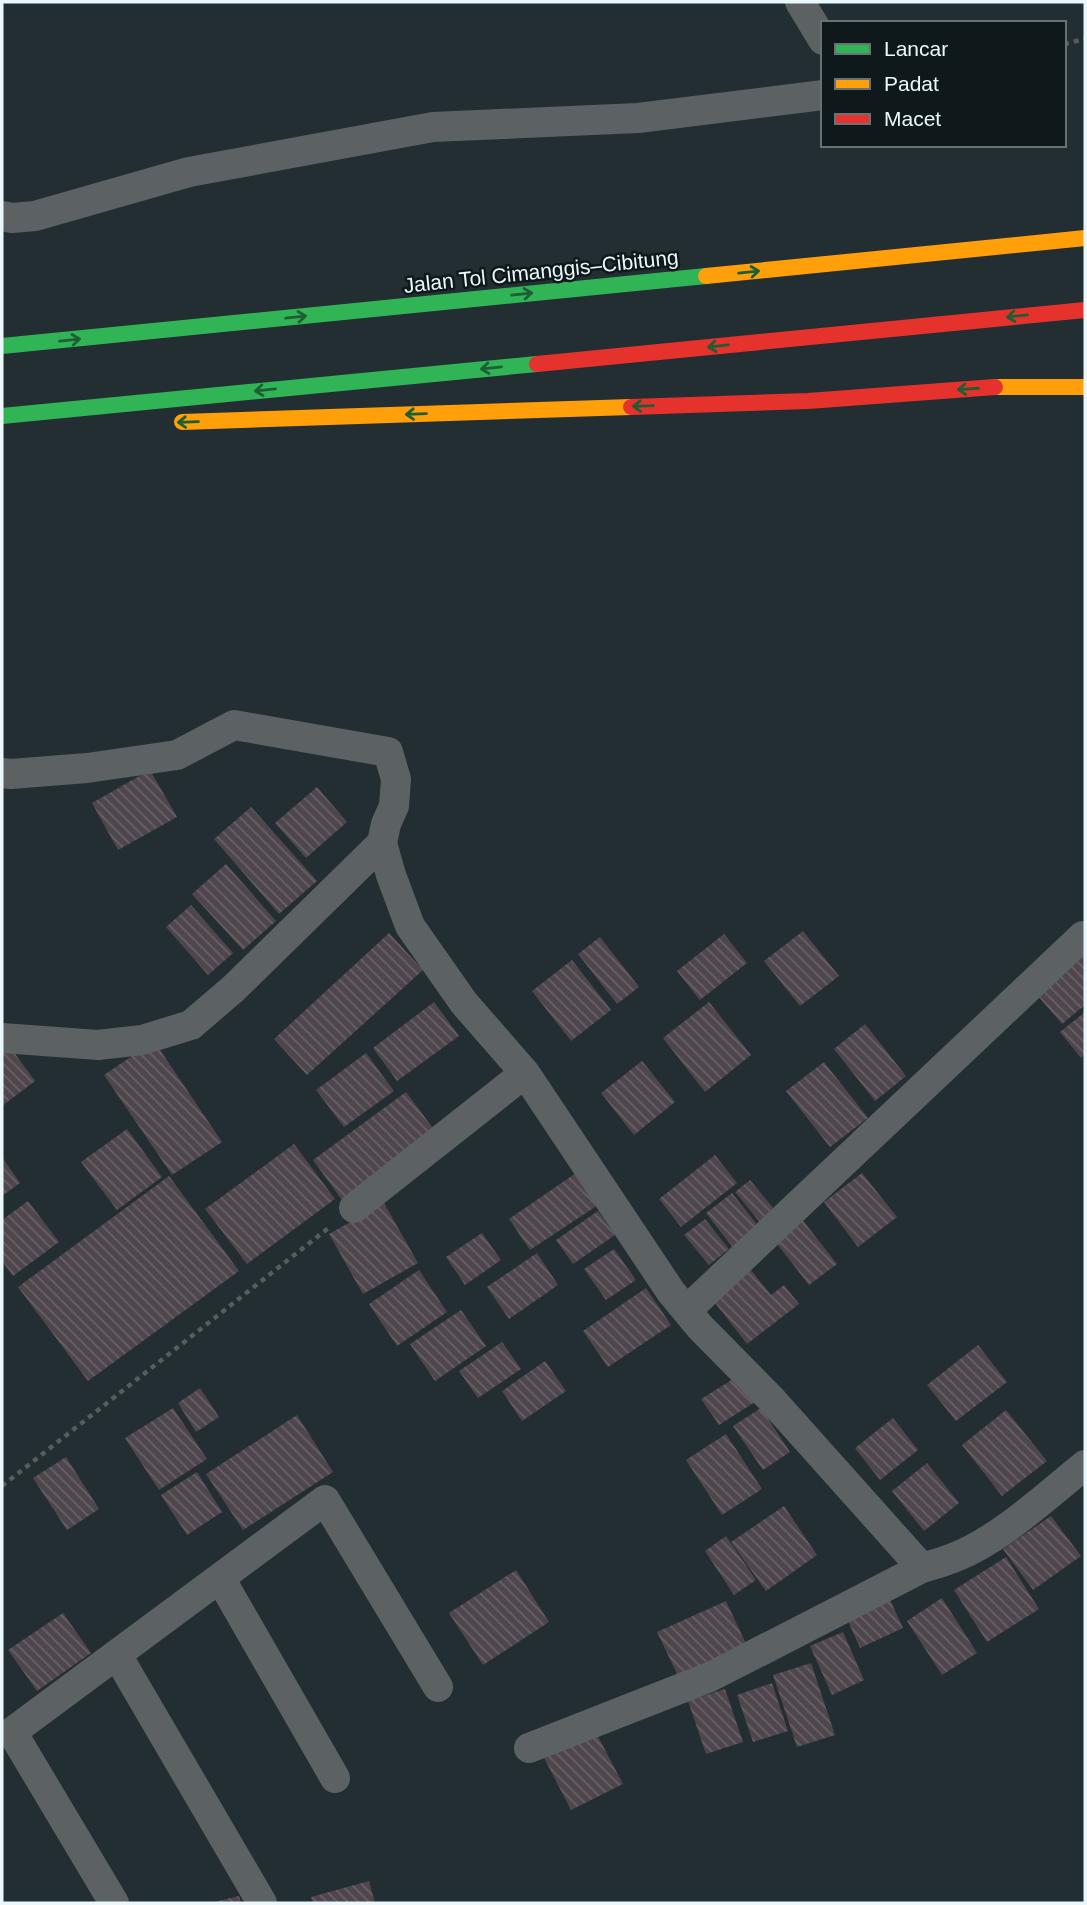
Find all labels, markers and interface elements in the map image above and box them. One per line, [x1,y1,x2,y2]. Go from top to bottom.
legend [821,21,1066,147]
text: Lancar [884,37,948,60]
text: Padat [884,72,939,95]
text: Macet [884,107,941,130]
street label: Jalan Tol Cimanggis–Cibitung [402,245,680,297]
one-way arrow [737,265,760,278]
one-way arrow [511,287,533,300]
one-way arrow [284,310,307,323]
one-way arrow [1007,310,1029,323]
one-way arrow [58,333,80,346]
one-way arrow [707,340,730,353]
one-way arrow [481,362,503,375]
one-way arrow [957,383,980,396]
one-way arrow [254,384,277,397]
one-way arrow [632,400,655,413]
one-way arrow [405,407,428,421]
one-way arrow [177,415,200,428]

